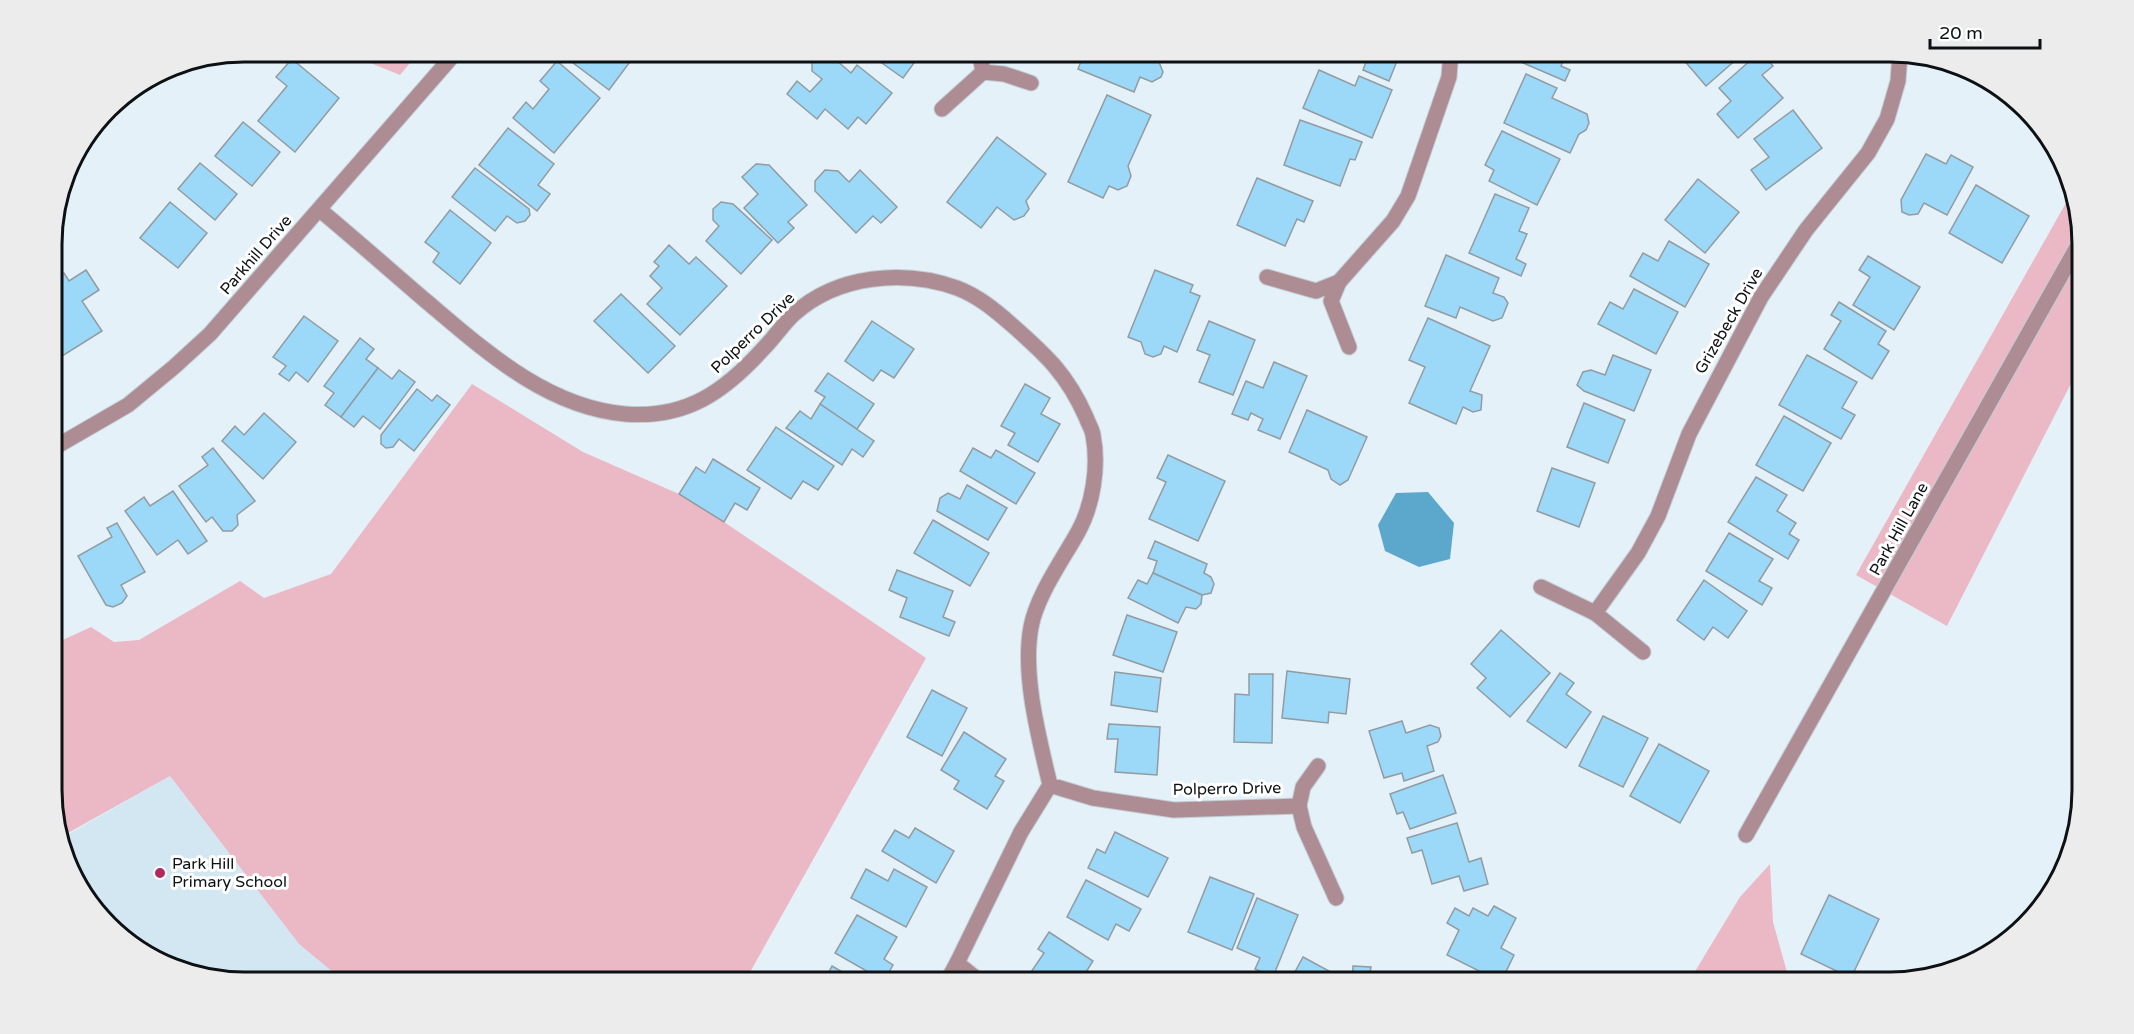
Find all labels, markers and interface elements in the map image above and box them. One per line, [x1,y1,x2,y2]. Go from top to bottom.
scale bar [1930,12,2040,50]
text: 20 m [1939,22,1983,44]
street label: Parkhill Drive [216,211,296,299]
street label: Grizebeck Drive [1691,264,1767,378]
street label: Polperro Drive [707,288,799,378]
street label: Park Hill Lane [1865,479,1933,579]
street label: Polperro Drive [1172,778,1282,800]
place label: Park Hill Primary School [172,854,287,892]
marker: Park Hill Primary School [153,866,167,880]

